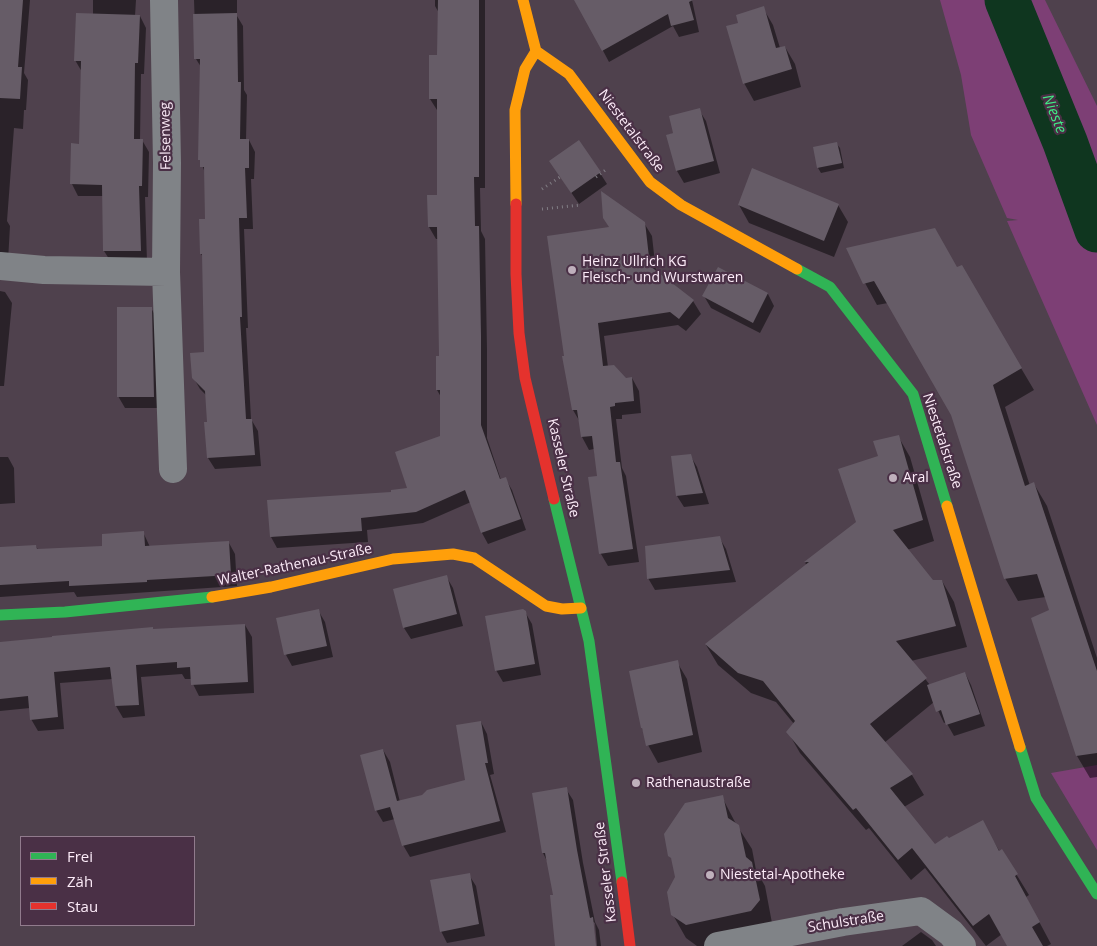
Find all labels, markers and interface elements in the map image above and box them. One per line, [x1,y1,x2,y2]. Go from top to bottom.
street label: Niestetalstraße [594,86,668,176]
water label: Nieste [1038,92,1070,136]
street label: Felsenweg [157,102,175,170]
place label: Heinz Ullrich KG Fleisch- und Wurstwaren [582,254,743,286]
marker: Heinz Ullrich KG Fleisch- und Wurstwaren [566,264,578,276]
street label: Niestetalstraße [919,391,965,491]
street label: Kasseler Straße [543,417,583,519]
place label: Aral [903,470,929,486]
marker: Aral [887,472,899,484]
street label: Walter-Rathenau-Straße [216,540,374,590]
place label: Rathenaustraße [646,775,751,791]
marker: Rathenaustraße [630,777,642,789]
street label: Kasseler Straße [592,821,620,923]
legend [20,836,195,926]
text: Frei [67,846,93,866]
place label: Niestetal-Apotheke [720,867,845,883]
marker: Niestetal-Apotheke [704,869,716,881]
text: Zäh [67,871,93,891]
text: Stau [67,896,98,916]
street label: Schulstraße [807,908,885,936]

